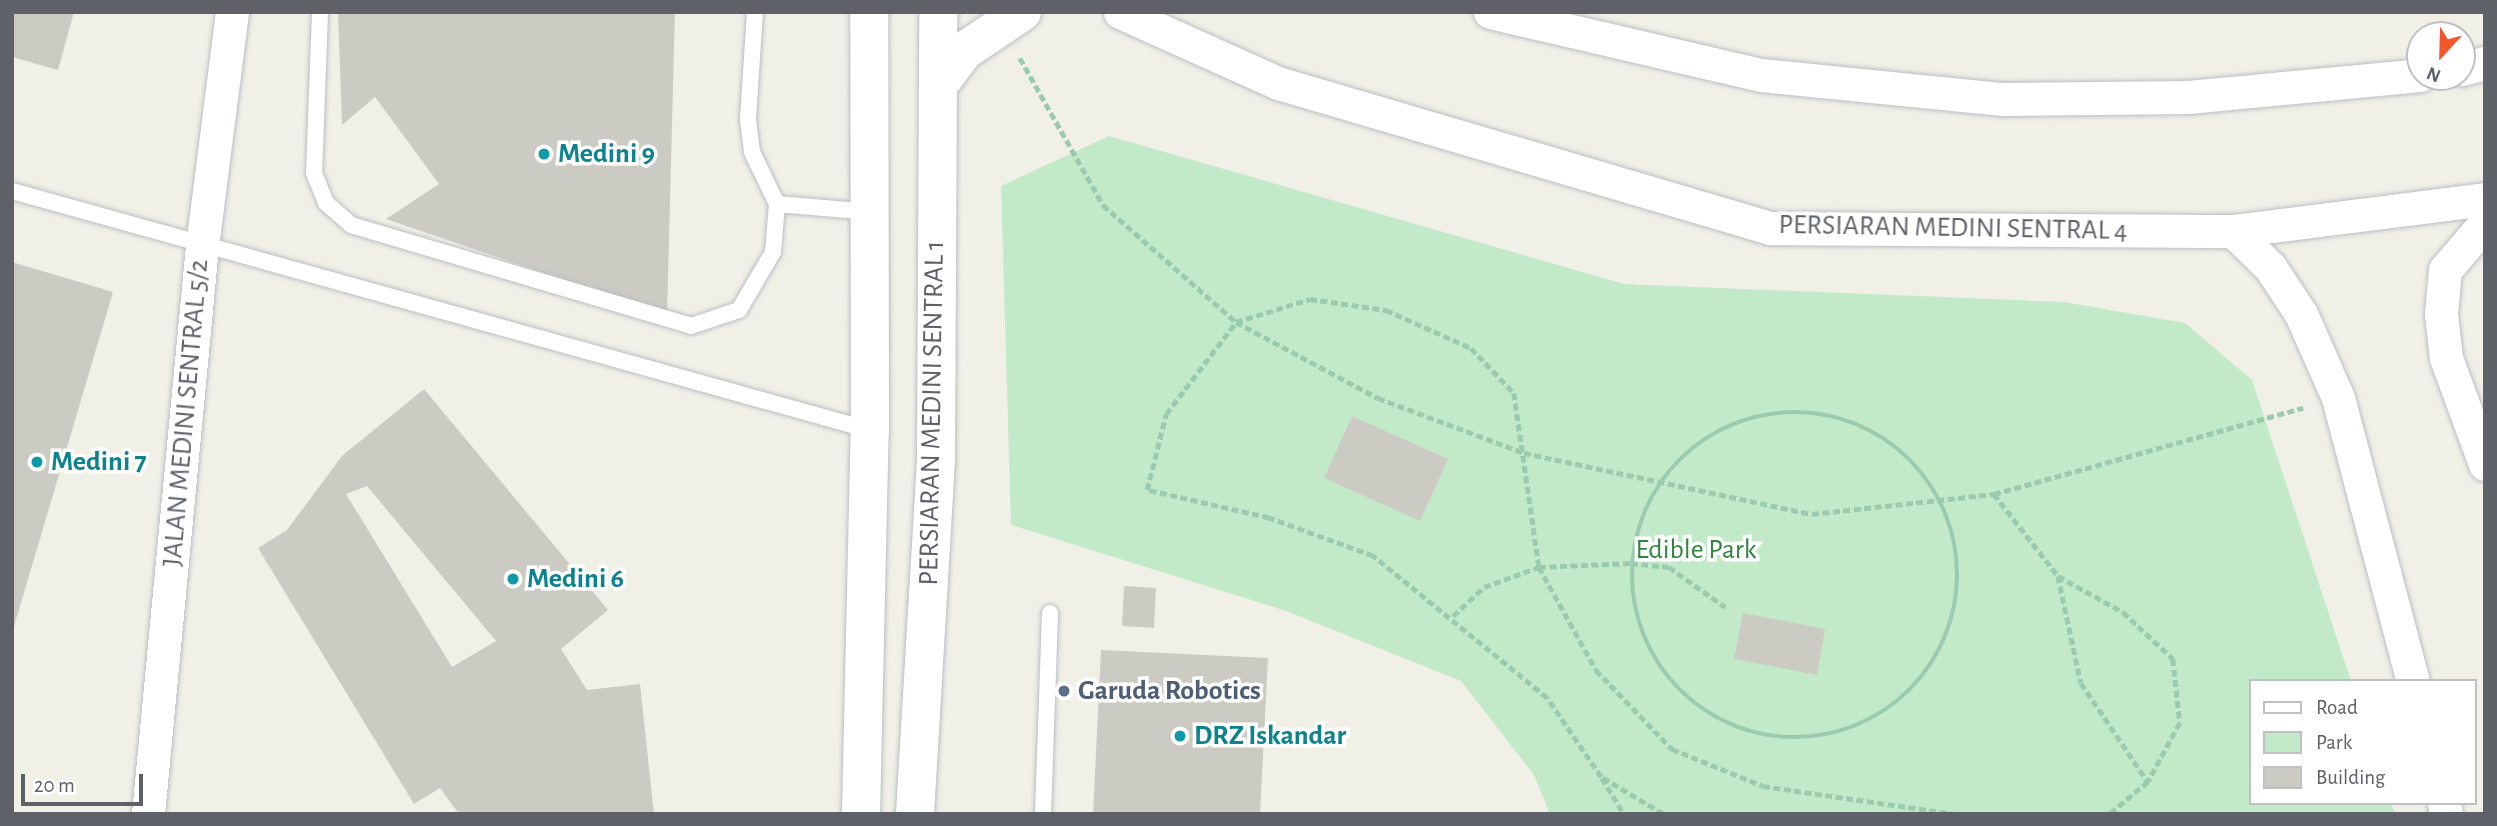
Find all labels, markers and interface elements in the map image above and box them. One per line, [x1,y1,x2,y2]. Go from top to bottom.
north arrow [2406,21,2476,91]
text: N [2424,63,2443,85]
place label: Medini 9 [558,137,655,171]
marker: Medini 9 [536,146,552,162]
street label: PERSIARAN MEDINI SENTRAL 4 [1778,208,2128,248]
street label: PERSIARAN MEDINI SENTRAL 1 [912,240,952,586]
street label: JALAN MEDINI SENTRAL 5/2 [156,258,216,568]
place label: Medini 7 [51,445,147,479]
marker: Medini 7 [29,454,45,470]
park label: Edible Park [1635,533,1757,567]
place label: Medini 6 [527,562,624,596]
marker: Medini 6 [505,571,521,587]
place label: Garuda Robotics [1078,674,1261,708]
legend [2248,679,2476,805]
marker: Garuda Robotics [1056,683,1072,699]
text: Road [2316,697,2358,718]
place label: DRZ Iskandar [1194,719,1346,753]
marker: DRZ Iskandar [1172,728,1188,744]
text: Park [2316,732,2352,753]
scale bar [24,760,147,804]
text: Building [2316,767,2385,788]
text: 20 m [34,775,75,796]

